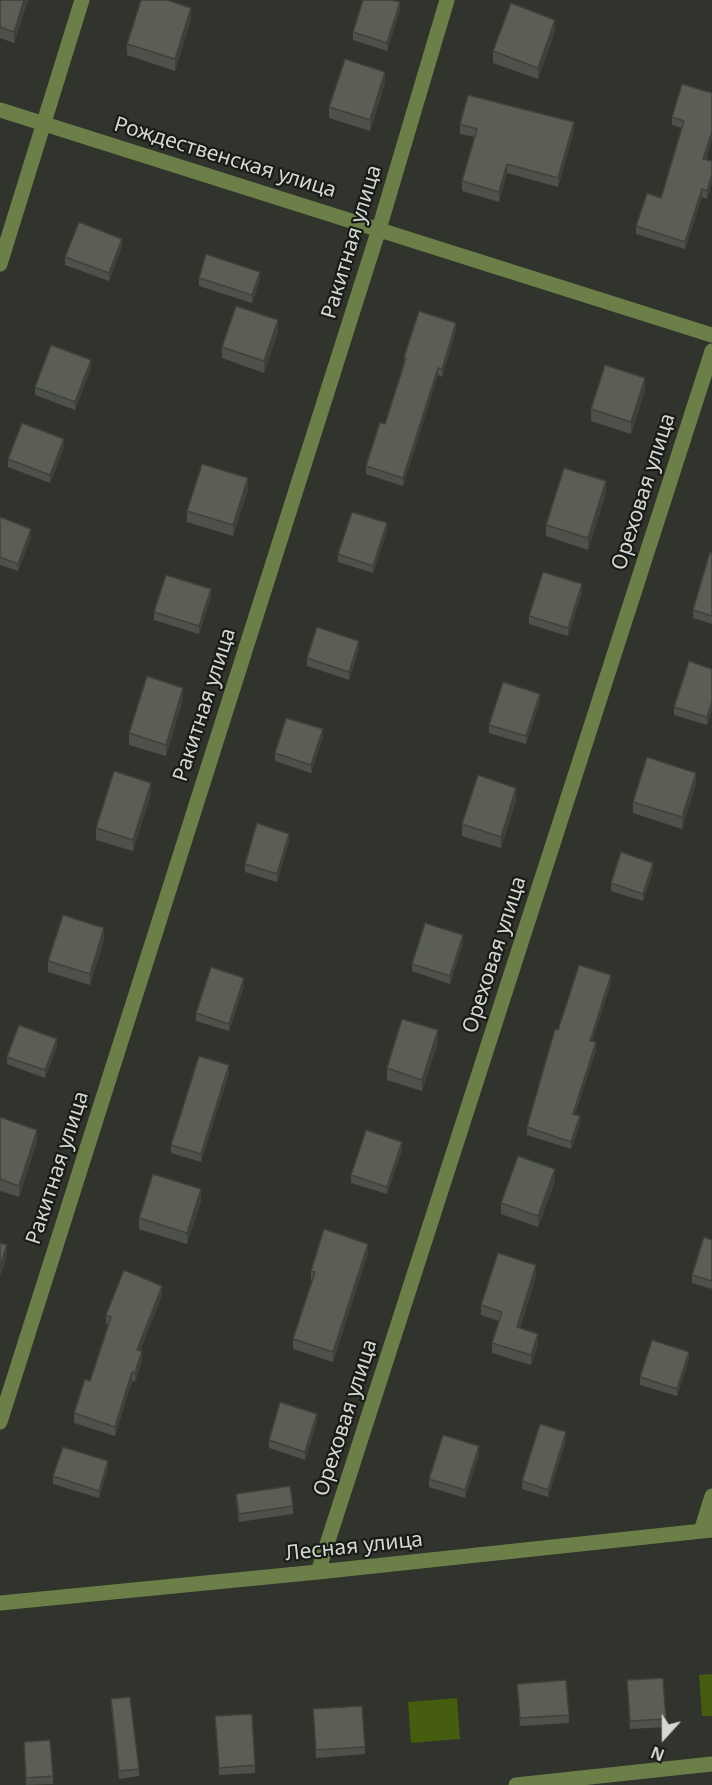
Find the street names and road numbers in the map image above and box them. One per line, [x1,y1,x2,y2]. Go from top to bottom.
street label: Рождественская улица [111,112,339,204]
street label: Ракитная улица [317,162,387,322]
street label: Ореховая улица [607,410,681,574]
street label: Ракитная улица [168,625,242,785]
street label: Ореховая улица [458,873,532,1037]
street label: Ракитная улица [21,1088,95,1248]
street label: Ореховая улица [309,1336,383,1500]
street label: Лесная улица [284,1527,424,1567]

